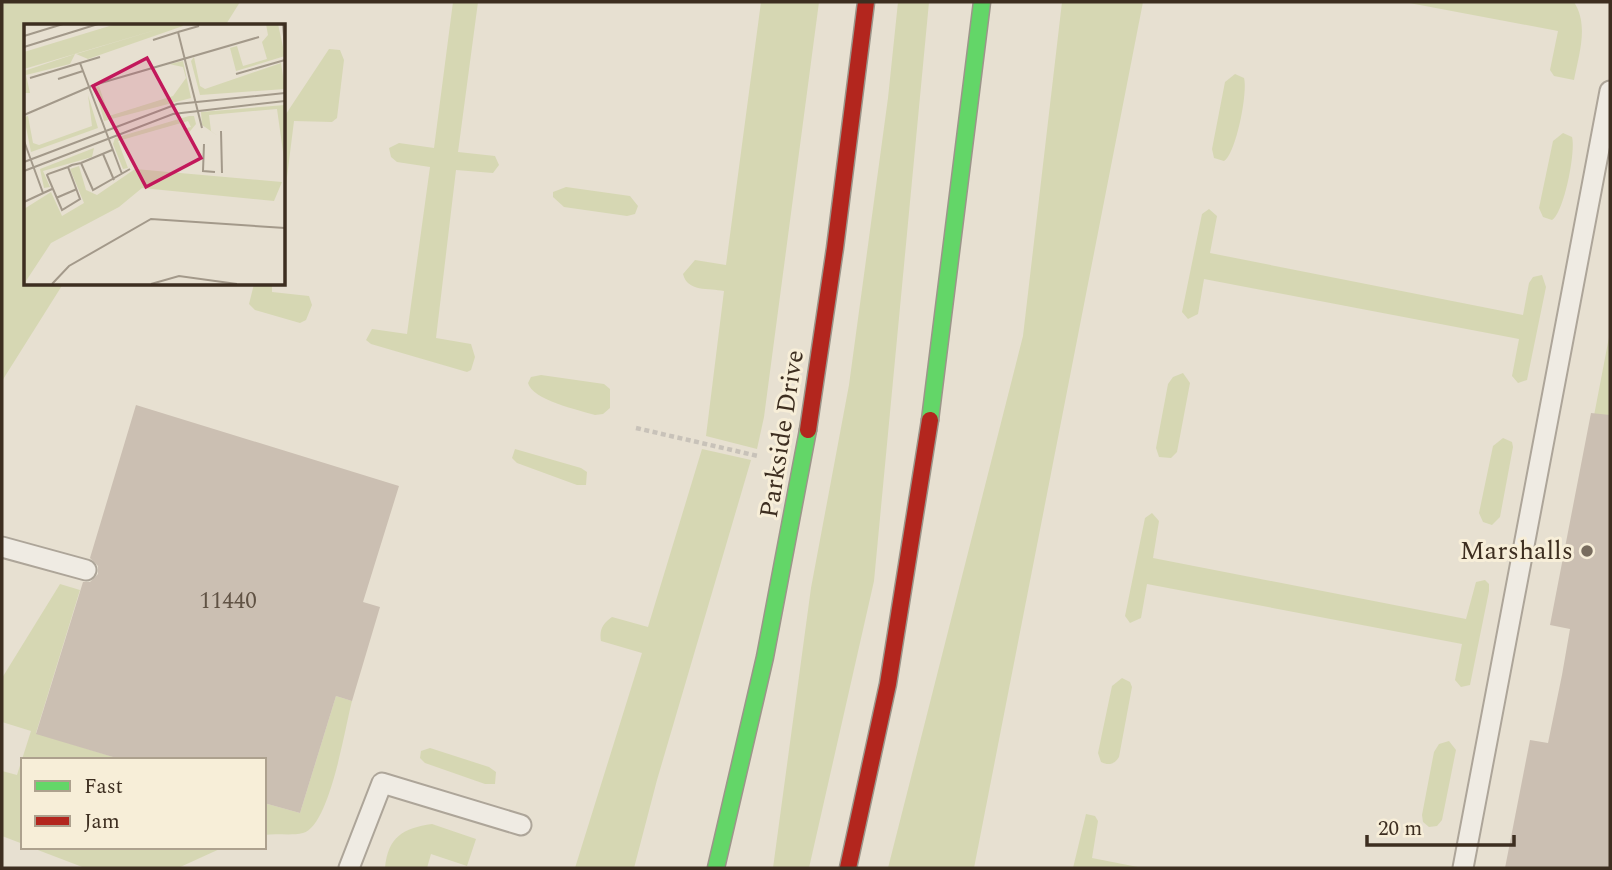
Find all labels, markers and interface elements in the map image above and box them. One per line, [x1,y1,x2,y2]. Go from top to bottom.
inset map [24,24,285,285]
street label: Parkside Drive [749,347,815,521]
place label: Marshalls [1460,531,1573,571]
marker: Marshalls [1579,543,1595,559]
house number: 11440 [199,584,257,619]
legend [21,758,266,849]
text: Fast [84,771,123,803]
scale bar [1367,804,1514,848]
text: Jam [84,806,120,838]
text: 20 m [1378,813,1422,845]

